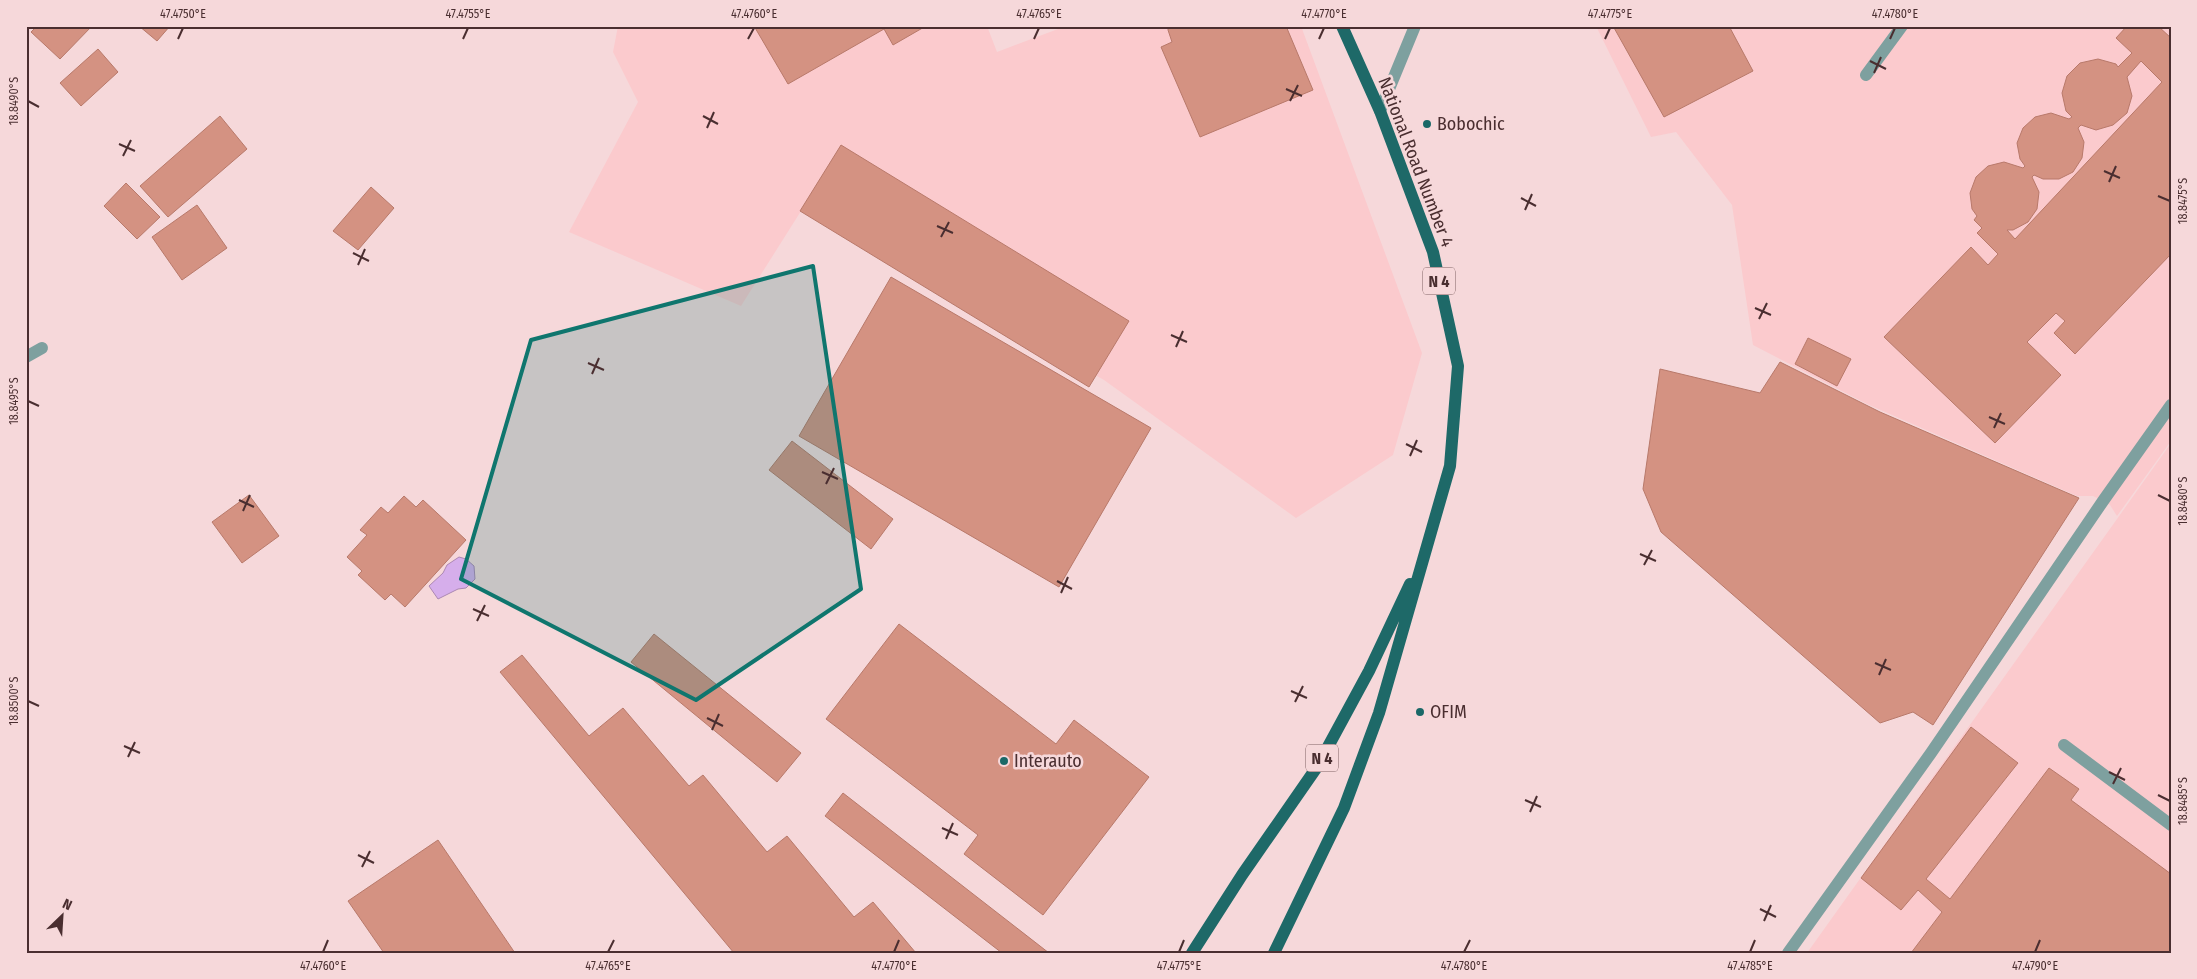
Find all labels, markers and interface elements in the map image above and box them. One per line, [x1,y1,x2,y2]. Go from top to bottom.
text: 47.4750°E [160,7,206,21]
text: 47.4755°E [446,7,491,21]
text: 47.4760°E [731,7,777,21]
text: 47.4765°E [1016,7,1062,21]
text: 47.4770°E [1301,7,1347,21]
text: 47.4775°E [1588,7,1633,21]
text: 47.4780°E [1872,7,1919,21]
street label: National Road Number 4 [1373,74,1459,250]
text: 18.8490°S [7,77,21,125]
place label: Bobochic [1437,113,1505,135]
marker: Bobochic [1421,118,1433,130]
text: 18.8475°S [2176,178,2190,224]
road number: N 4 [1423,268,1455,294]
text: 18.8495°S [7,377,21,425]
text: 18.8480°S [2176,477,2190,525]
text: 18.8500°S [7,677,21,725]
place label: OFIM [1430,701,1467,723]
marker: OFIM [1414,706,1426,718]
road number: N 4 [1306,744,1338,771]
place label: Interauto [1014,750,1082,772]
marker: Interauto [998,755,1010,767]
text: 18.8485°S [2176,777,2190,825]
north arrow [38,892,88,942]
text: N [60,895,75,914]
text: 47.4760°E [300,959,346,973]
text: 47.4765°E [585,959,631,973]
text: 47.4770°E [871,959,917,973]
text: 47.4775°E [1157,959,1202,973]
text: 47.4780°E [1441,959,1488,973]
text: 47.4785°E [1727,959,1773,973]
text: 47.4790°E [2012,959,2058,973]

